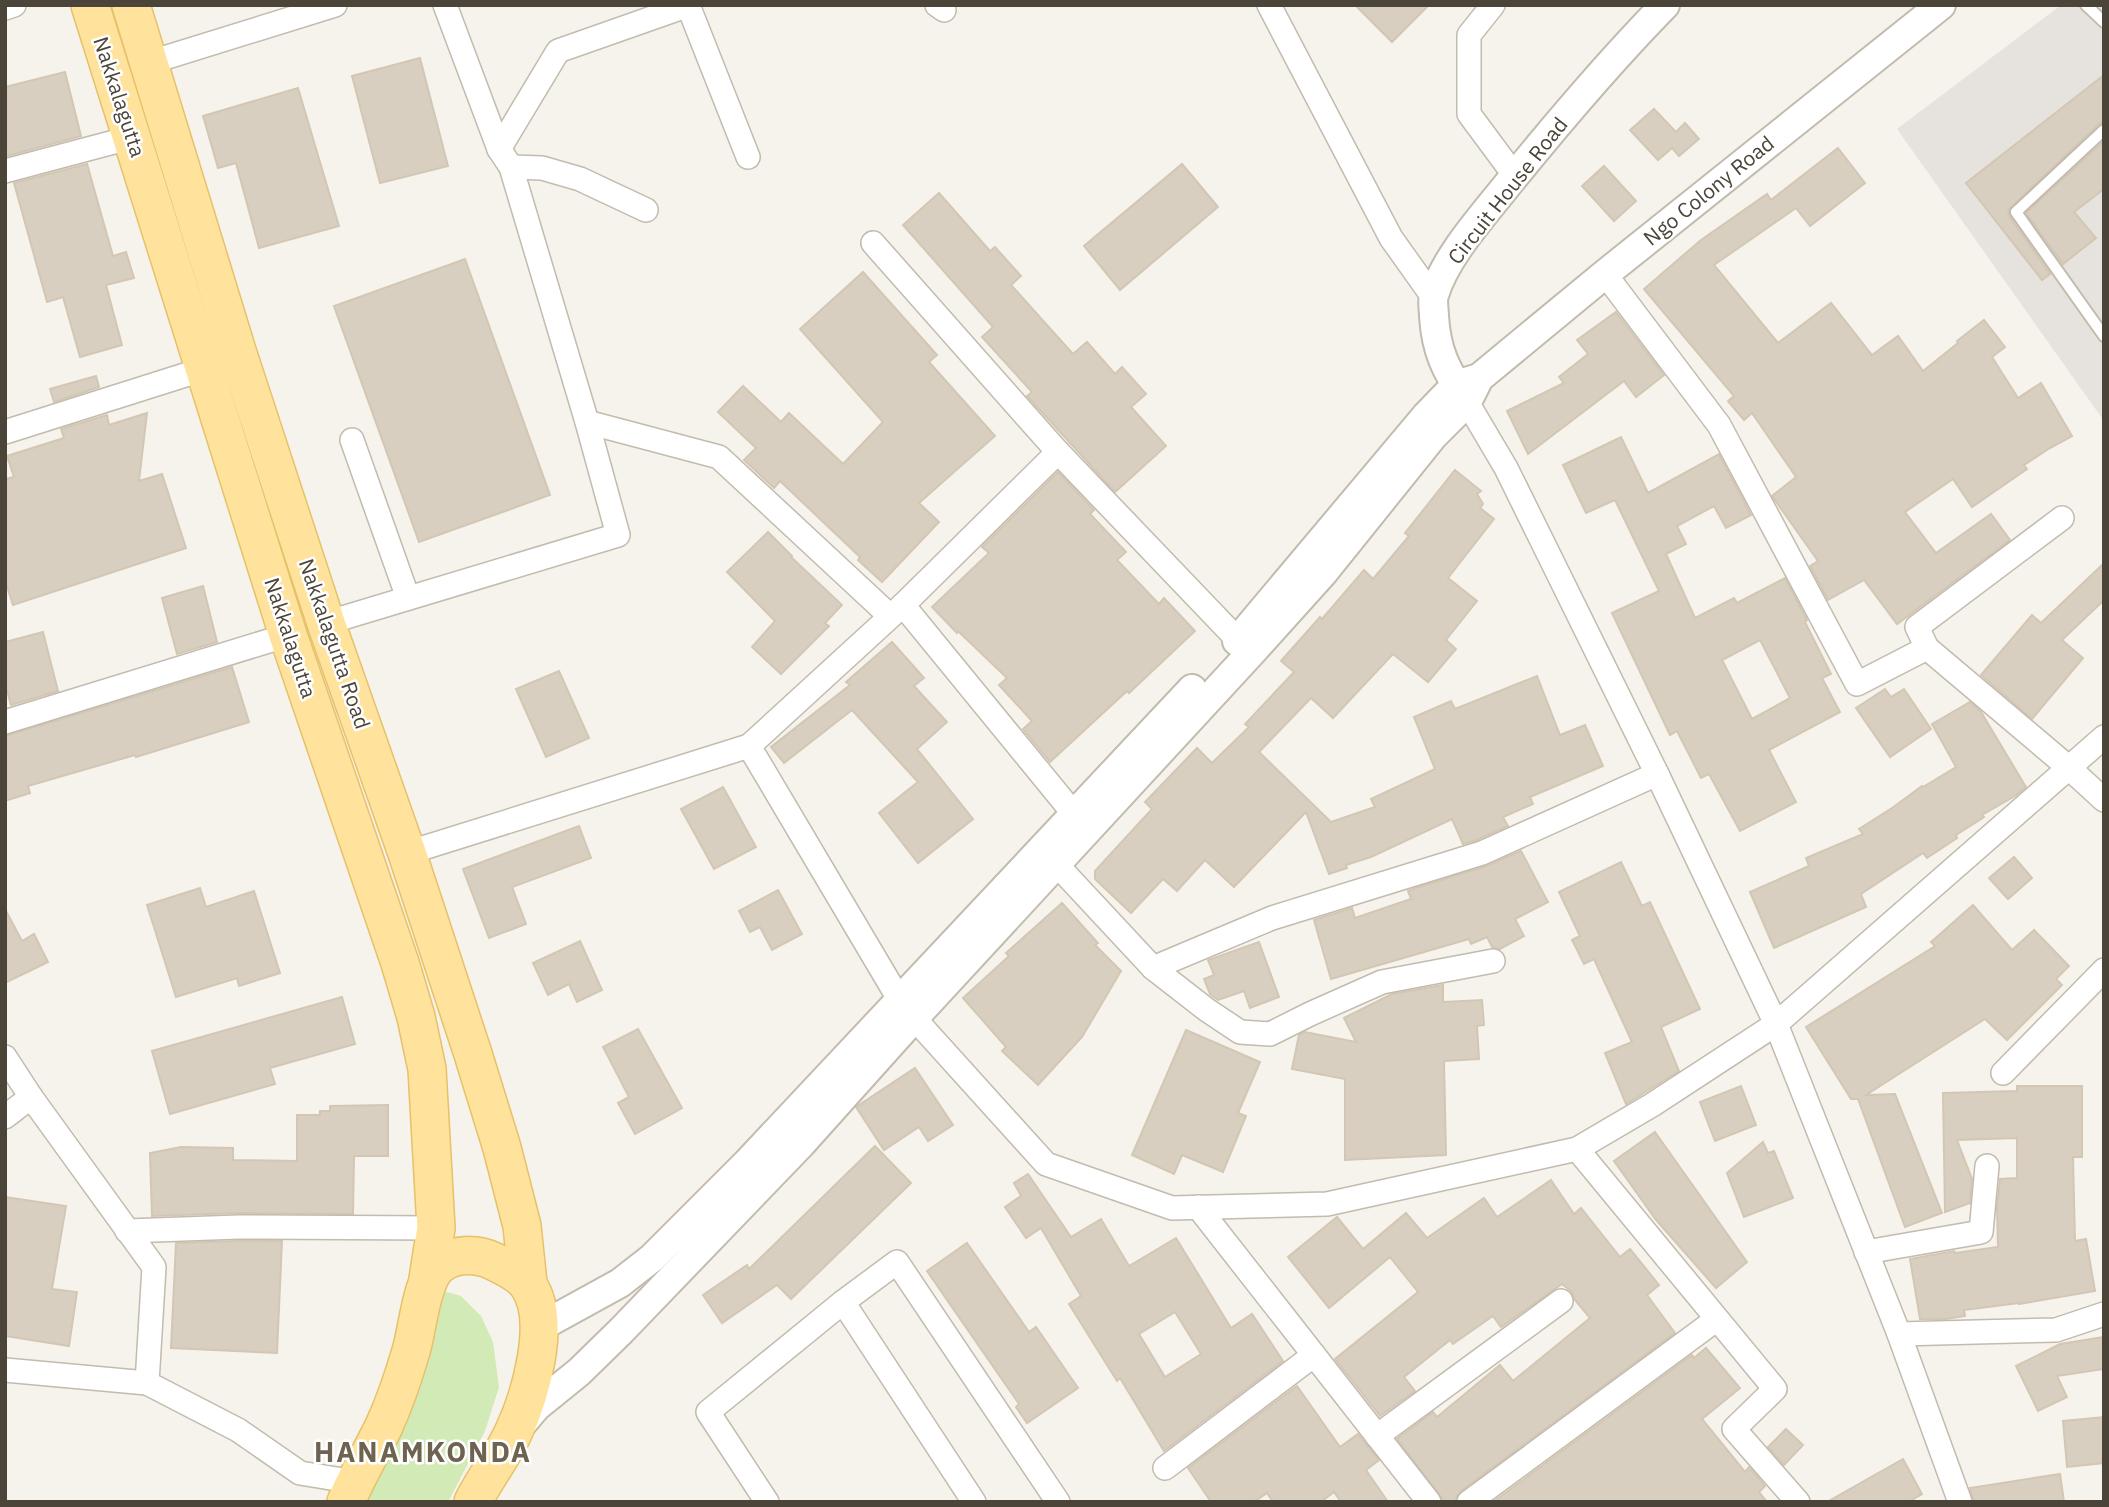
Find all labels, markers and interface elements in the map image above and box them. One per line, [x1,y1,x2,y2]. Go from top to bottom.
street label: Nakkalagutta [87,33,153,160]
street label: Circuit House Road [1441,111,1573,270]
street label: Ngo Colony Road [1637,129,1779,252]
street label: Nakkalagutta Road [293,555,377,732]
street label: Nakkalagutta [258,574,324,701]
district label: HANAMKONDA [314,1433,532,1470]

